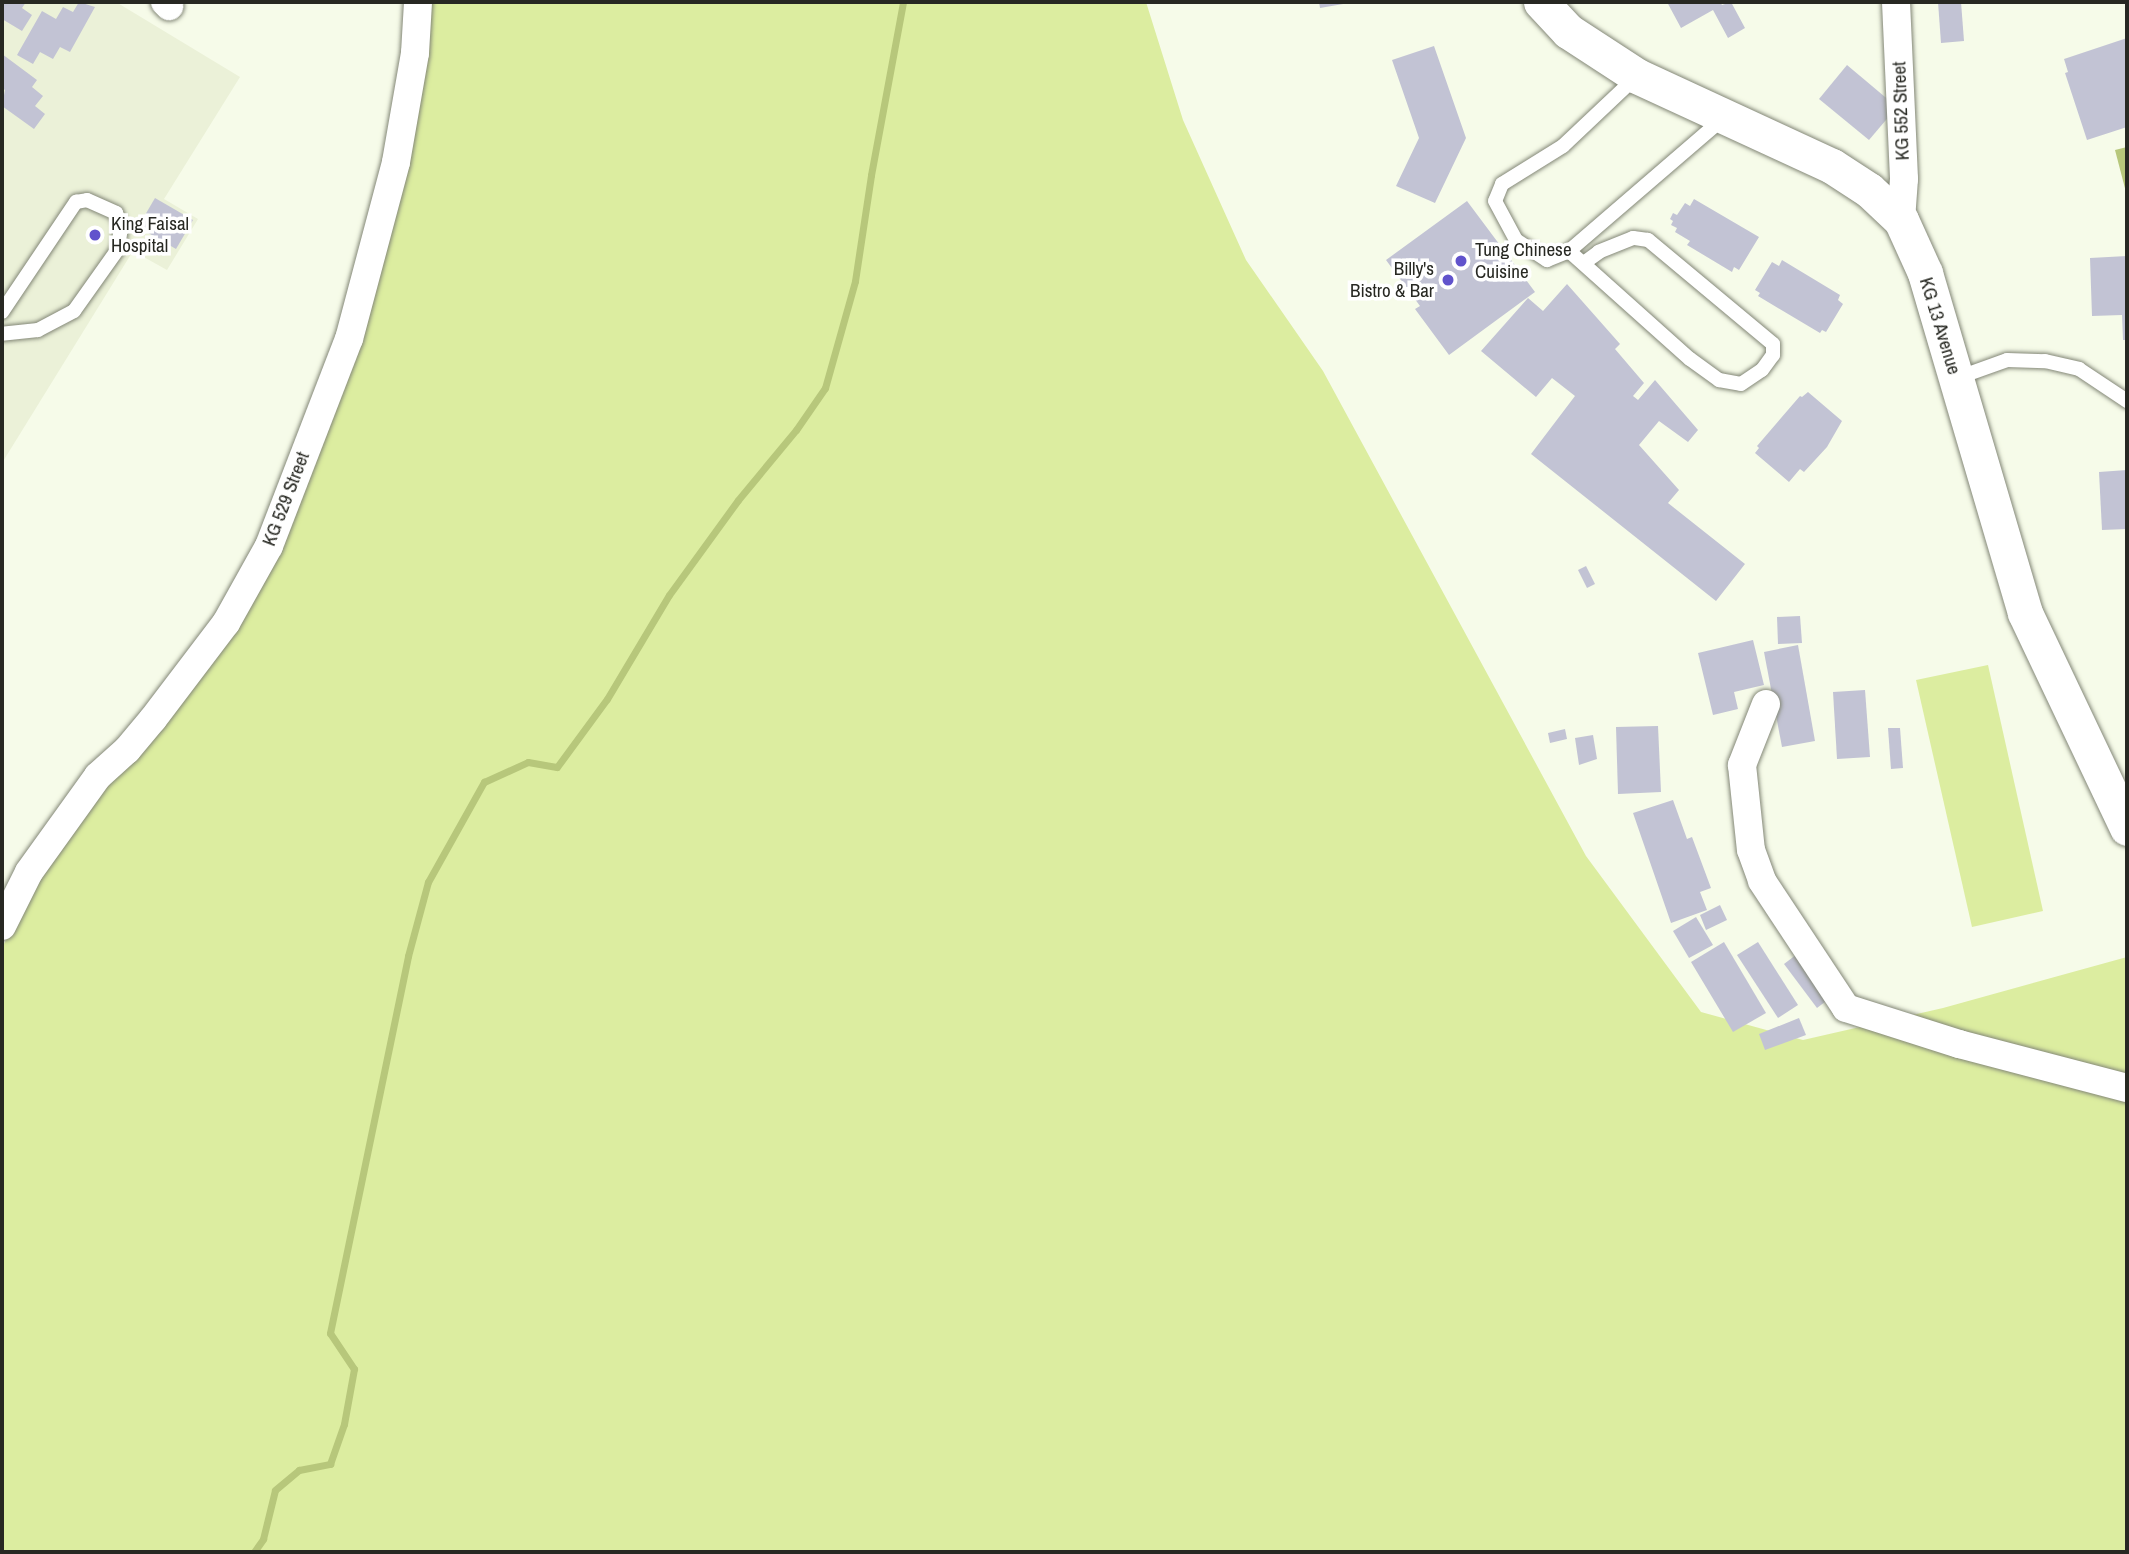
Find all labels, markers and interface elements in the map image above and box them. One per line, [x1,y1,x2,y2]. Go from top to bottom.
street label: KG 552 Street [1888,61,1914,161]
place label: King Faisal Hospital [111,213,189,257]
marker: King Faisal Hospital [85,225,105,245]
place label: Tung Chinese Cuisine [1475,239,1572,283]
marker: Tung Chinese Cuisine [1453,253,1469,269]
place label: Billy's Bistro & Bar [1350,258,1434,302]
marker: Billy's Bistro & Bar [1440,272,1456,288]
street label: KG 13 Avenue [1914,274,1966,378]
street label: KG 529 Street [258,449,314,549]

